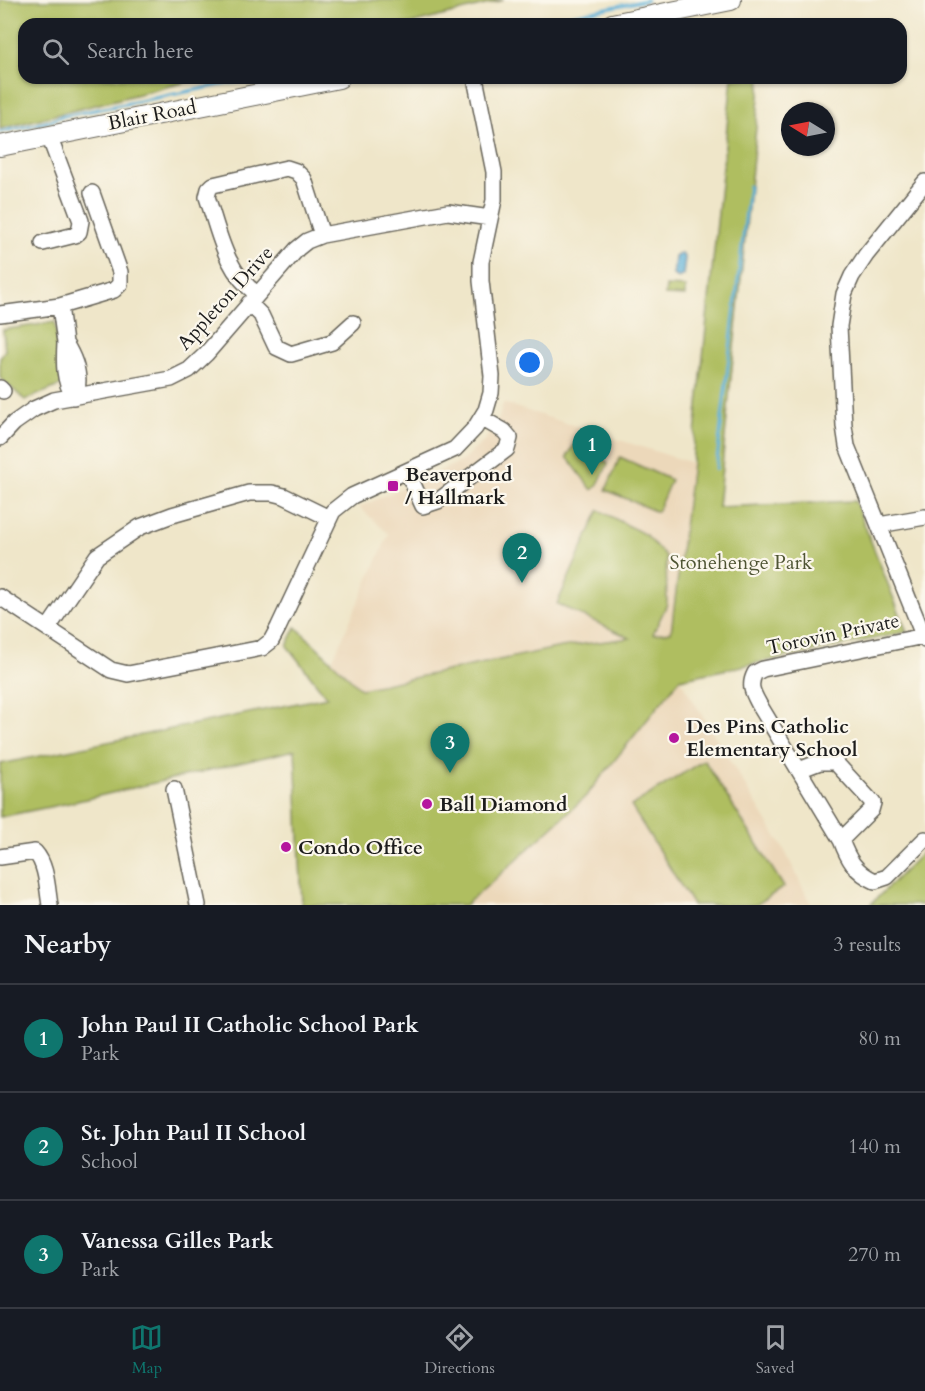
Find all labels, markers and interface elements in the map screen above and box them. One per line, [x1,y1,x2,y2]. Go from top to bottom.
search box [18,18,907,84]
icon: search [39,35,72,68]
text: Search here [87,36,194,66]
street label: Blair Road [105,93,199,137]
north arrow [781,102,835,156]
street label: Appleton Drive [171,240,279,356]
your location [515,348,544,377]
pin: 1 [572,426,612,475]
place label: Beaverpond / Hallmark [405,461,513,511]
marker: Beaverpond / Hallmark [386,479,400,493]
pin: 2 [502,534,542,583]
park label: Stonehenge Park [669,549,813,576]
street label: Torovin Private [764,607,902,661]
place label: Des Pins Catholic Elementary School [686,713,858,763]
pin: 3 [430,724,470,773]
marker: Des Pins Catholic Elementary School [667,731,681,745]
place label: Ball Diamond [439,791,568,818]
marker: Ball Diamond [420,797,434,811]
place label: Condo Office [298,834,423,861]
marker: Condo Office [279,840,293,854]
text: Nearby [24,927,112,962]
text: 3 results [833,931,901,958]
text: John Paul II Catholic School Park [81,1010,419,1040]
text: 1 [38,1025,49,1052]
text: 80 m [858,1025,901,1052]
text: Park [81,1040,119,1067]
text: St. John Paul II School [81,1118,306,1148]
text: 2 [38,1133,49,1160]
text: 140 m [848,1133,901,1160]
text: School [81,1148,138,1175]
text: Vanessa Gilles Park [81,1226,274,1256]
text: 3 [38,1241,49,1268]
text: 270 m [848,1241,901,1268]
text: Park [81,1256,119,1283]
tab: Map [130,1321,163,1379]
tab: Directions [424,1321,495,1379]
tab: Saved [756,1321,795,1379]

